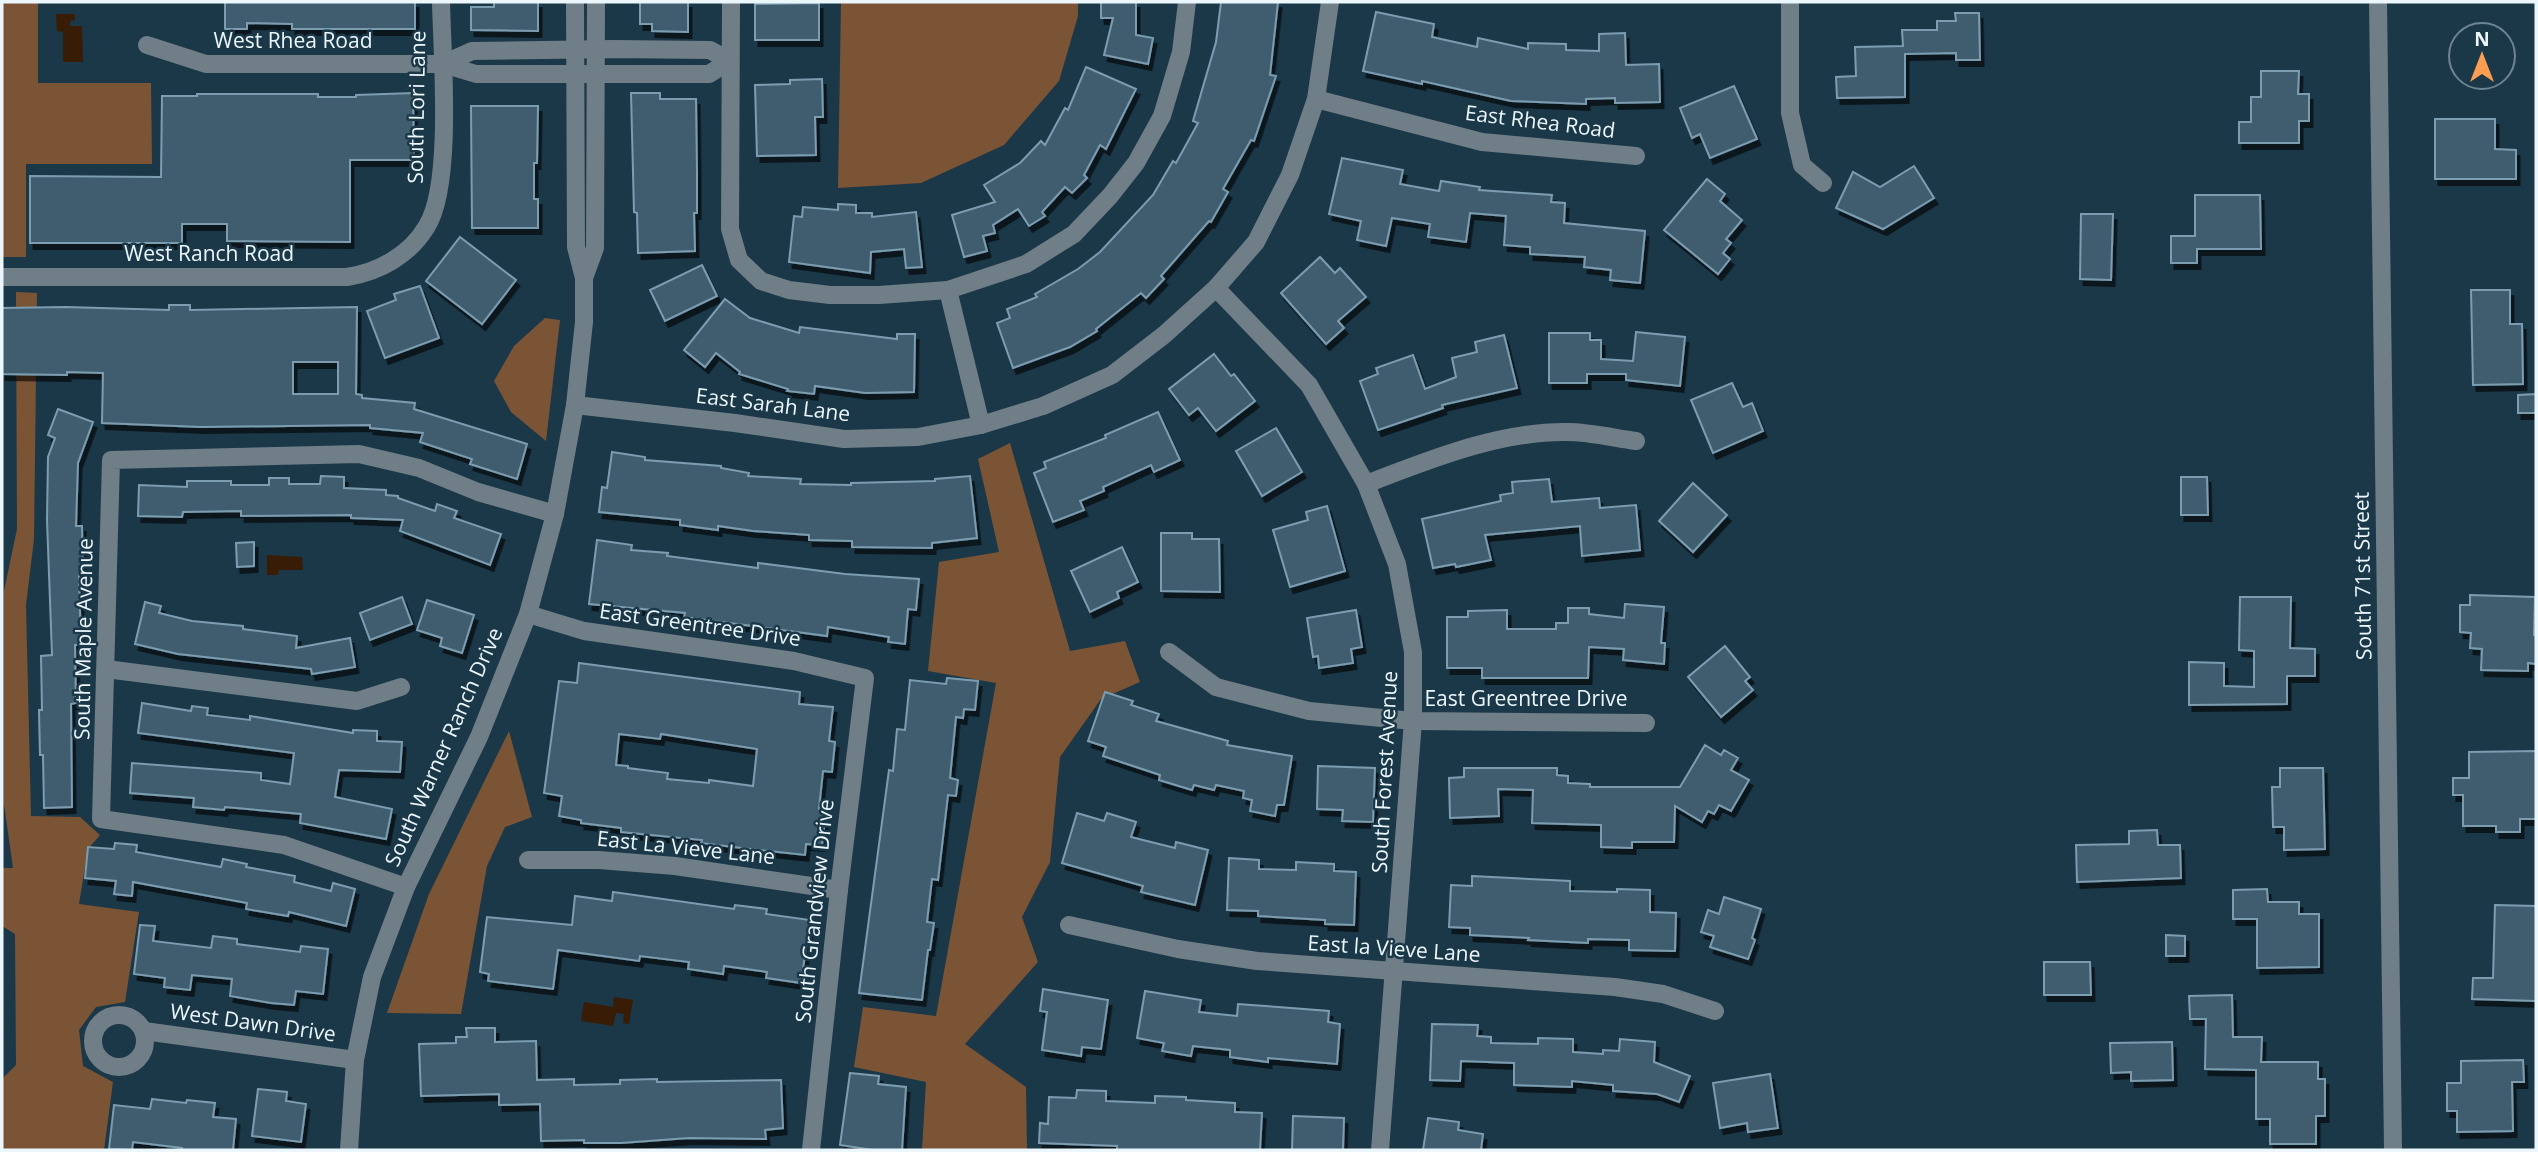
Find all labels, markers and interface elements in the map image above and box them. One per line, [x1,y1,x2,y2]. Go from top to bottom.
north arrow [2447,21,2517,91]
street label: West Rhea Road [214,26,373,54]
text: N [2474,26,2490,52]
street label: South Lori Lane [401,30,431,184]
street label: East Rhea Road [1463,98,1617,144]
street label: West Ranch Road [124,239,294,267]
street label: East Sarah Lane [694,381,852,427]
street label: South 71st Street [2347,492,2377,660]
street label: South Maple Avenue [67,538,99,740]
street label: East Greentree Drive [598,596,803,652]
street label: South Warner Ranch Drive [378,623,508,870]
street label: South Forest Avenue [1365,670,1403,874]
street label: East Greentree Drive [1424,684,1628,712]
street label: South Grandview Drive [788,798,840,1024]
street label: East La Vieve Lane [596,824,777,870]
street label: East la Vieve Lane [1307,928,1482,968]
street label: West Dawn Drive [168,997,338,1047]

